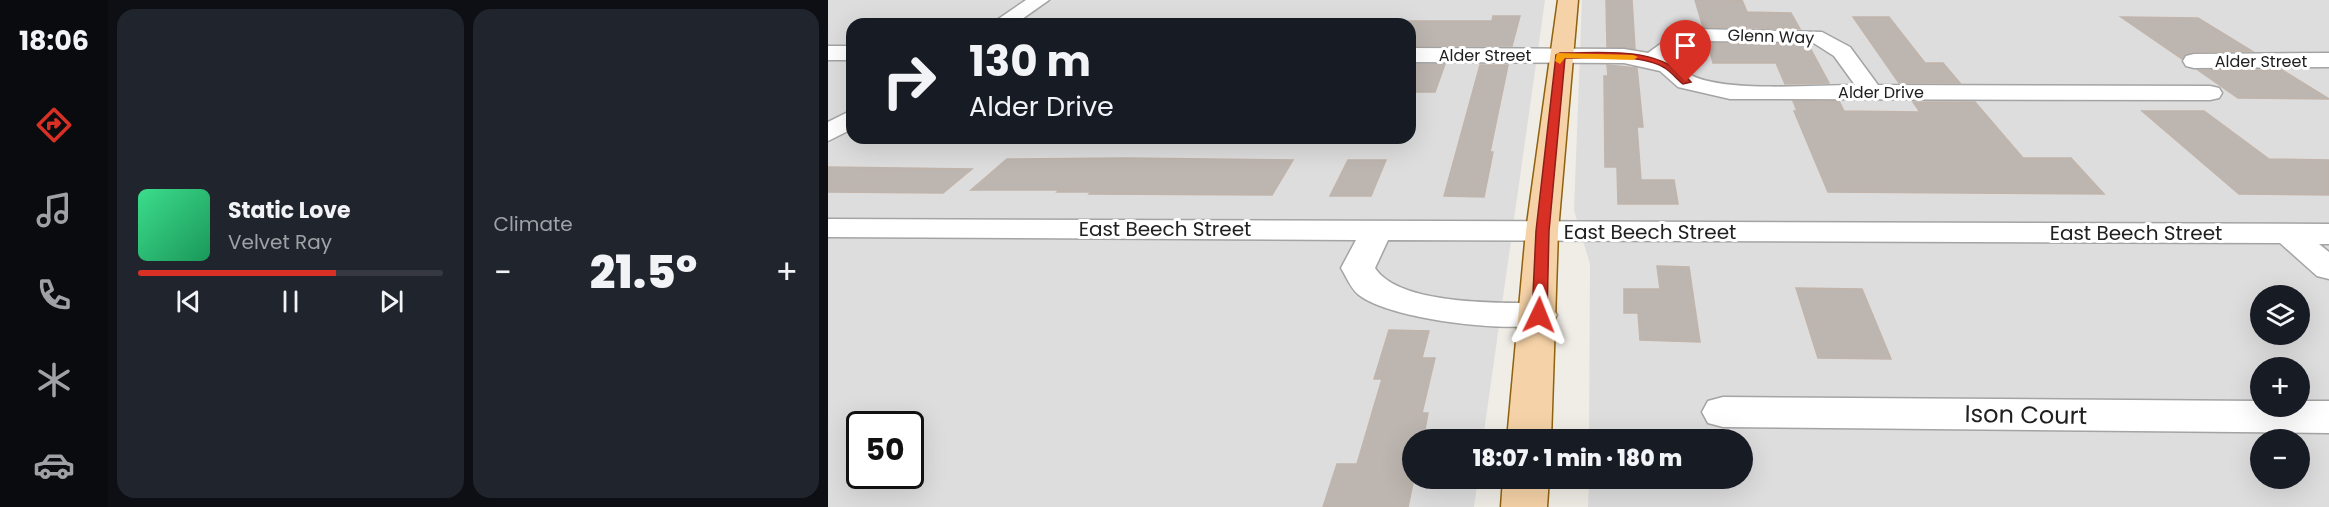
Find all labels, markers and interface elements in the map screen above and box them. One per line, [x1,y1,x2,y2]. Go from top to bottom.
pin [1660,20,1711,82]
text: 18:06 [19,22,89,59]
street label: Glenn Way [1727,23,1815,50]
icon: arrive [1669,29,1702,62]
text: 130 m [969,32,1091,91]
icon: right [870,42,948,120]
street label: Alder Street [1439,44,1531,67]
street label: Alder Street [2215,50,2307,73]
street label: Alder Drive [1838,81,1924,104]
text: Alder Drive [969,88,1114,125]
icon: directions [33,104,75,146]
icon: music [33,189,75,231]
text: Static Love [228,195,351,226]
text: Climate [494,210,573,238]
street label: East Beech Street [1079,215,1251,243]
street label: East Beech Street [1564,218,1736,246]
street label: East Beech Street [2050,219,2222,247]
text: Velvet Ray [228,228,332,256]
text: 21.5° [590,241,697,304]
text: − [494,249,512,296]
text: + [775,249,798,296]
icon: phone [33,274,75,316]
position arrow [1507,283,1571,347]
icon: previous [172,285,205,318]
icon: pause [274,285,307,318]
icon: next [375,285,408,318]
map controls [2250,285,2310,489]
button: layers [2250,285,2310,345]
button: + [2250,357,2310,417]
icon: climate [33,359,75,401]
street label: Ison Court [1964,397,2088,432]
speed limit sign: 50 [846,411,924,489]
button: − [2250,429,2310,489]
text: 18:07 · 1 min · 180 m [1473,443,1682,474]
icon: car [33,444,75,486]

